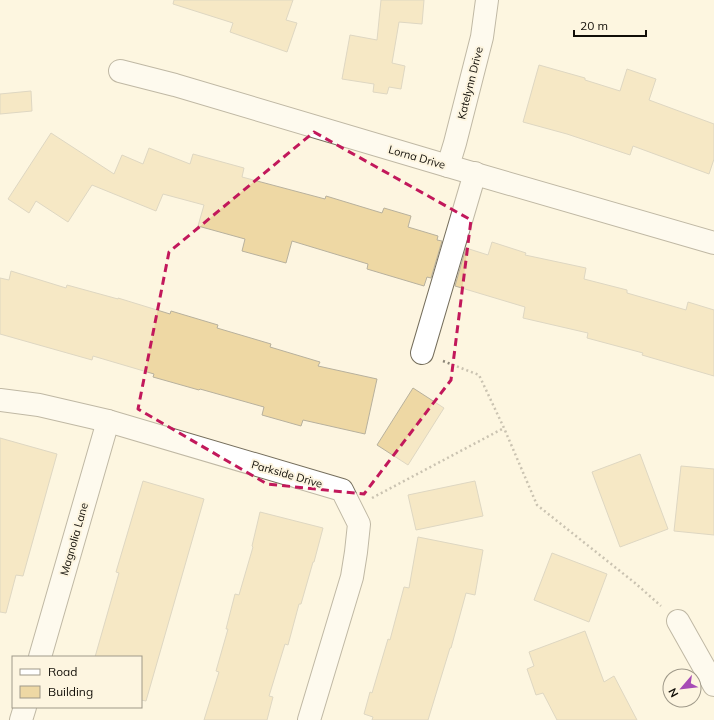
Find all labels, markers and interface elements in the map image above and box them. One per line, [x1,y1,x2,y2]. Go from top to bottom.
scale bar [574,12,646,38]
text: 20 m [580,18,608,33]
street label: Katelynn Drive [454,45,486,121]
street label: Lorna Drive [387,142,447,172]
street label: Parkside Drive [250,457,324,491]
street label: Magnolia Lane [57,501,91,577]
legend [12,656,142,708]
text: Road [48,664,77,679]
north arrow [662,668,702,708]
text: Building [48,684,93,699]
text: N [665,686,681,700]

